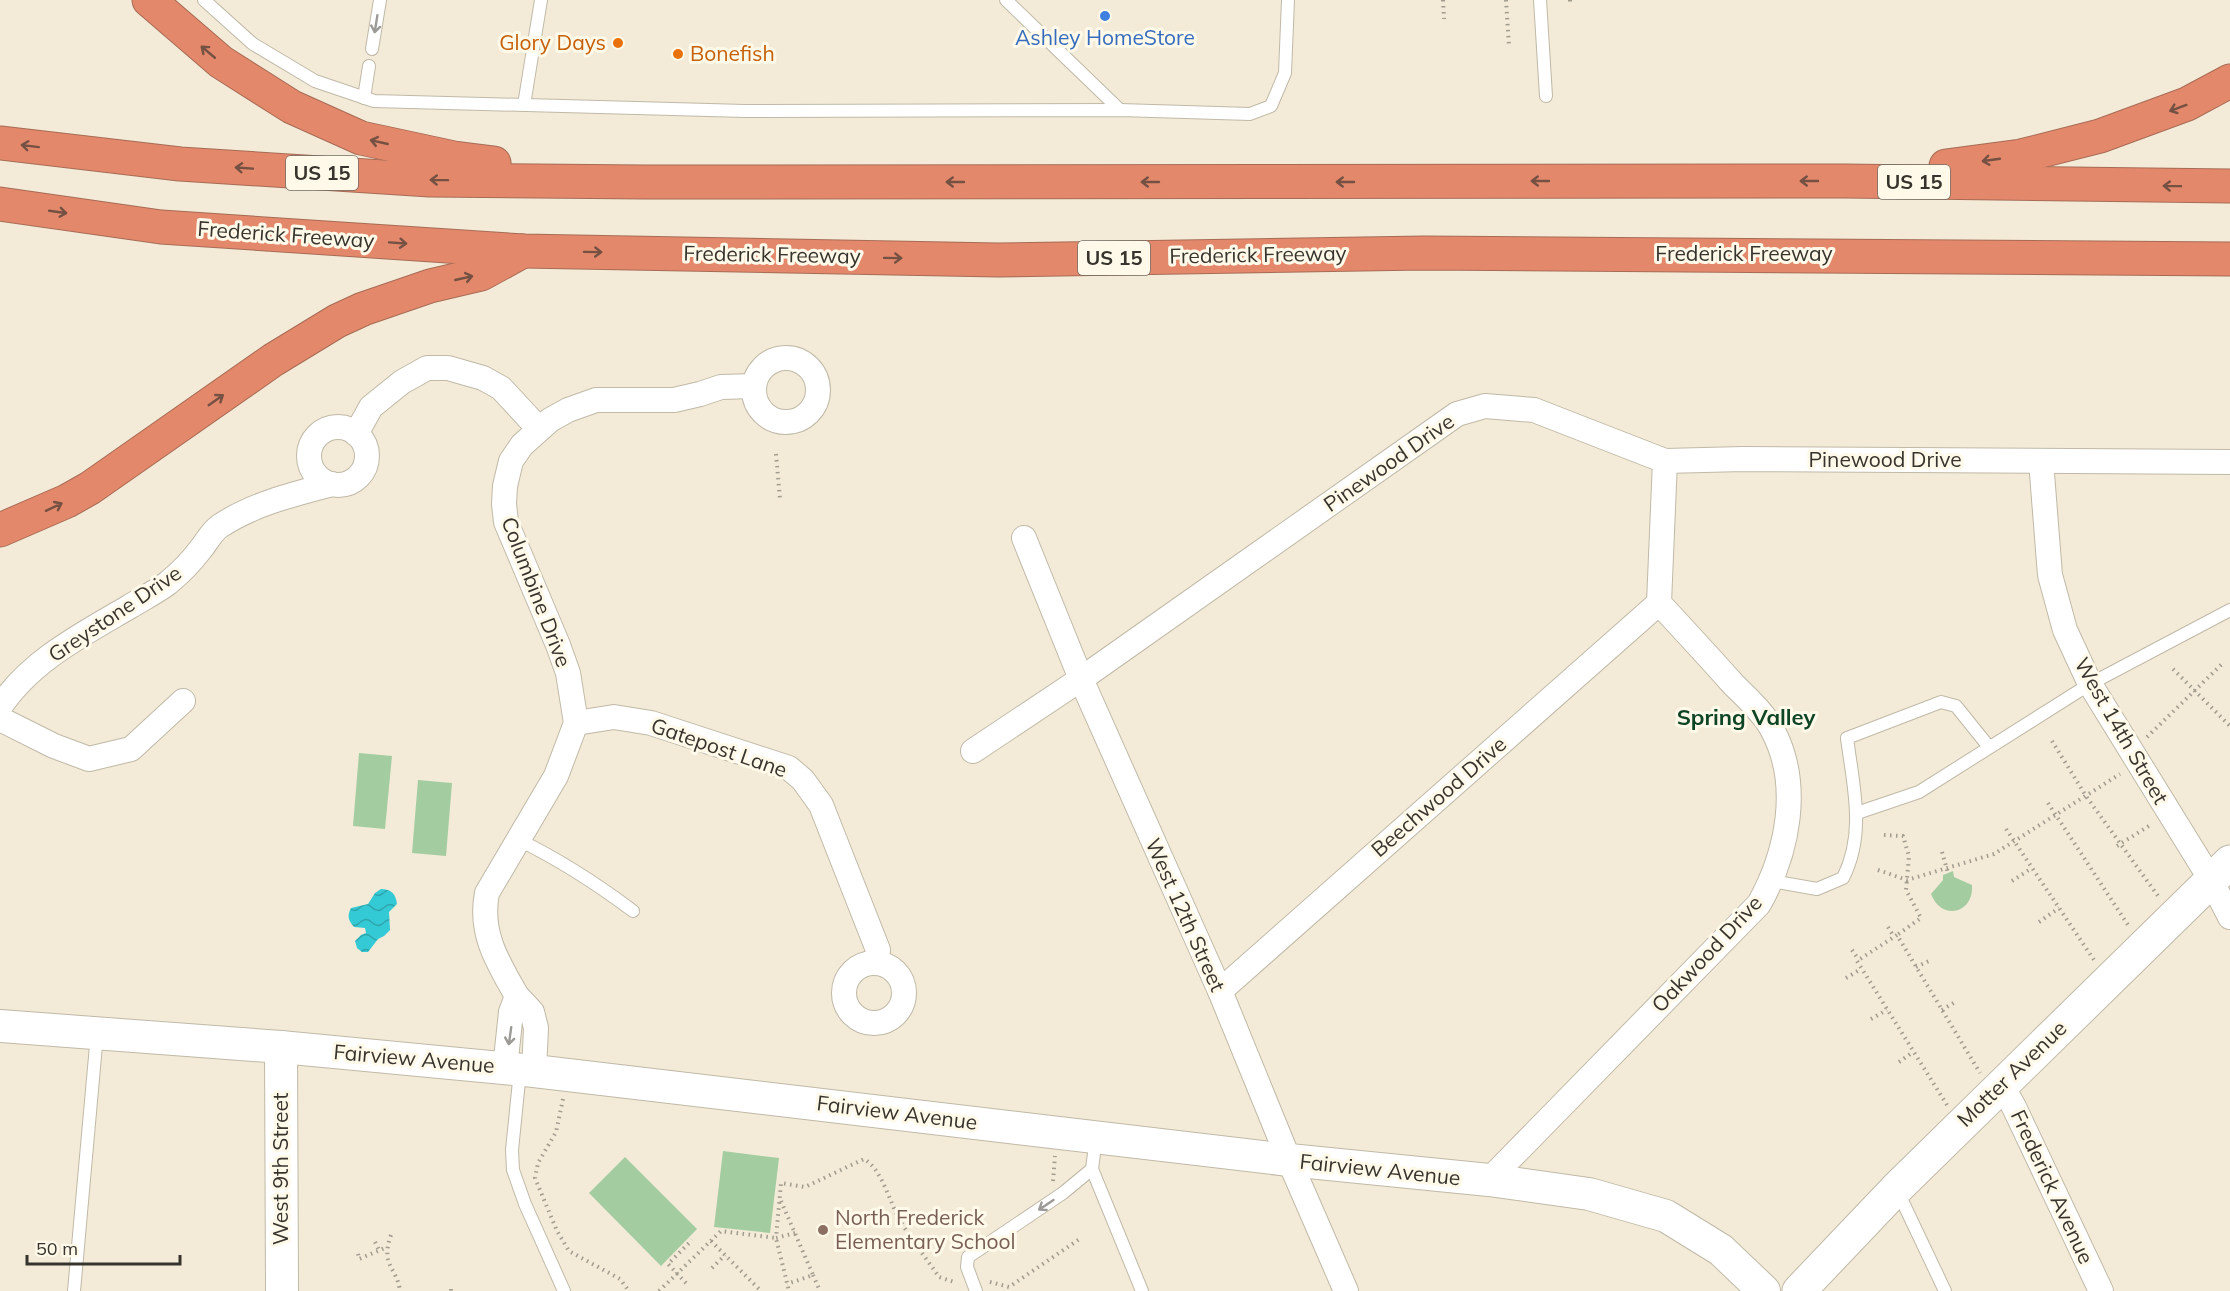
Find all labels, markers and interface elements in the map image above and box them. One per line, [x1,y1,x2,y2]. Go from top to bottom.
marker: Ashley HomeStore [1098,9,1112,23]
one-way arrow [370,14,381,34]
place label: Ashley HomeStore [1015,24,1195,50]
place label: Glory Days [499,29,606,55]
marker: Glory Days [611,36,625,50]
place label: Bonefish [690,40,775,66]
one-way arrow [200,45,216,58]
marker: Bonefish [671,47,685,61]
one-way arrow [2169,103,2188,114]
one-way arrow [370,136,389,148]
one-way arrow [20,140,40,151]
one-way arrow [1981,155,2001,166]
road number: US 15 [286,156,358,190]
one-way arrow [235,162,255,173]
road number: US 15 [1878,165,1950,199]
one-way arrow [430,174,450,186]
one-way arrow [1530,175,1550,187]
one-way arrow [1799,175,1819,187]
one-way arrow [945,176,965,188]
one-way arrow [1140,176,1160,188]
one-way arrow [1335,176,1355,188]
one-way arrow [2162,180,2182,191]
one-way arrow [48,207,67,218]
street label: Frederick Freeway [197,215,375,253]
one-way arrow [388,237,408,248]
street label: Frederick Freeway [683,239,861,269]
street label: Frederick Freeway [1169,239,1347,269]
street label: Frederick Freeway [1655,240,1833,266]
road number: US 15 [1078,241,1150,275]
one-way arrow [583,246,603,258]
one-way arrow [883,252,903,263]
one-way arrow [454,272,474,283]
one-way arrow [208,394,224,406]
street label: Pinewood Drive [1318,408,1459,517]
street label: Pinewood Drive [1808,446,1962,472]
one-way arrow [44,501,62,513]
street label: Columbine Drive [496,513,578,670]
street label: Greystone Drive [43,559,186,667]
street label: West 14th Street [2069,653,2174,808]
district label: Spring Valley [1677,703,1815,731]
street label: Gatepost Lane [648,712,791,782]
street label: Beechwood Drive [1365,730,1511,862]
street label: West 12th Street [1140,834,1231,995]
street label: Oakwood Drive [1646,890,1767,1017]
street label: Motter Avenue [1951,1015,2071,1132]
one-way arrow [504,1025,515,1045]
street label: Fairview Avenue [332,1038,496,1078]
street label: Fairview Avenue [815,1089,979,1135]
street label: West 9th Street [267,1093,293,1245]
street label: Frederick Avenue [2006,1105,2100,1268]
street label: Fairview Avenue [1298,1148,1462,1190]
one-way arrow [1038,1199,1055,1211]
place label: North Frederick Elementary School [835,1204,1016,1254]
marker: North Frederick Elementary School [816,1223,830,1237]
scale bar [27,1228,180,1266]
text: 50 m [36,1237,78,1260]

